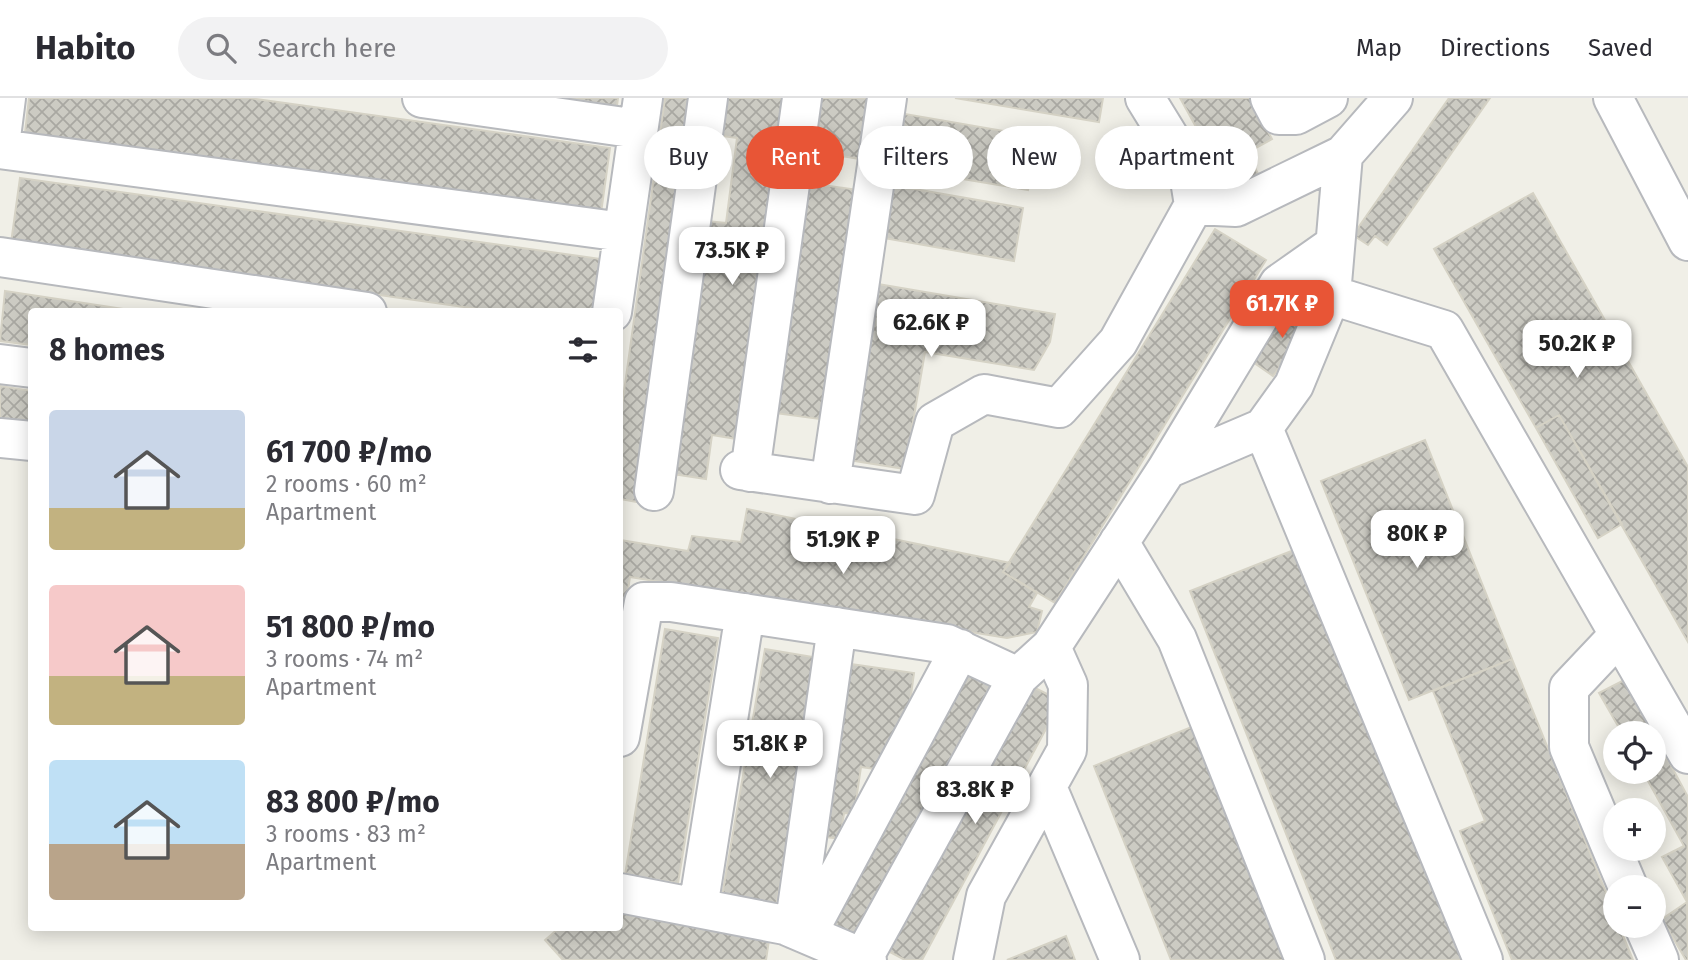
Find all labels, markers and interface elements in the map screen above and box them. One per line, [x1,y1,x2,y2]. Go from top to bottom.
search box [178,17,668,80]
text: Habito [35,28,136,68]
icon: search [202,29,240,67]
text: Search here [258,33,396,64]
text: Map [1356,34,1402,62]
text: Directions [1440,34,1550,62]
text: Saved [1588,34,1653,62]
chip: Buy [644,126,732,189]
chip: Rent [746,126,844,189]
chip: Filters [858,126,973,189]
chip: New [987,126,1081,189]
chip: Apartment [1095,126,1258,189]
pin: 73.5K ₽ [667,228,797,287]
text: 73.5K ₽ [695,236,769,264]
pin: 61.7K ₽ [1217,280,1347,340]
text: 61.7K ₽ [1246,289,1318,317]
pin: 62.6K ₽ [866,300,996,359]
text: 62.6K ₽ [893,308,969,336]
pin: 50.2K ₽ [1512,320,1642,380]
text: 50.2K ₽ [1539,329,1615,357]
icon: filters [564,331,602,369]
text: 8 homes [49,332,165,368]
text: 61 700 ₽/mo [266,434,432,470]
icon: home [105,438,189,522]
text: 2 rooms · 60 m² [266,470,427,498]
text: Apartment [266,498,376,526]
pin: 80K ₽ [1368,510,1466,570]
pin: 51.9K ₽ [778,517,908,576]
text: 80K ₽ [1387,519,1447,547]
text: 51.9K ₽ [806,525,880,553]
text: 51 800 ₽/mo [266,609,435,645]
icon: home [105,613,189,697]
text: 3 rooms · 74 m² [266,645,423,673]
text: Apartment [266,673,376,701]
pin: 51.8K ₽ [705,720,835,780]
map controls [1603,721,1666,938]
button: locate [1603,721,1666,784]
text: 51.8K ₽ [733,729,807,757]
pin: 83.8K ₽ [910,766,1040,826]
text: 83.8K ₽ [936,775,1014,803]
text: 83 800 ₽/mo [266,784,440,820]
icon: home [105,788,189,872]
button: + [1603,798,1666,861]
text: 3 rooms · 83 m² [266,820,426,848]
text: Apartment [266,848,376,876]
button: − [1603,875,1666,938]

